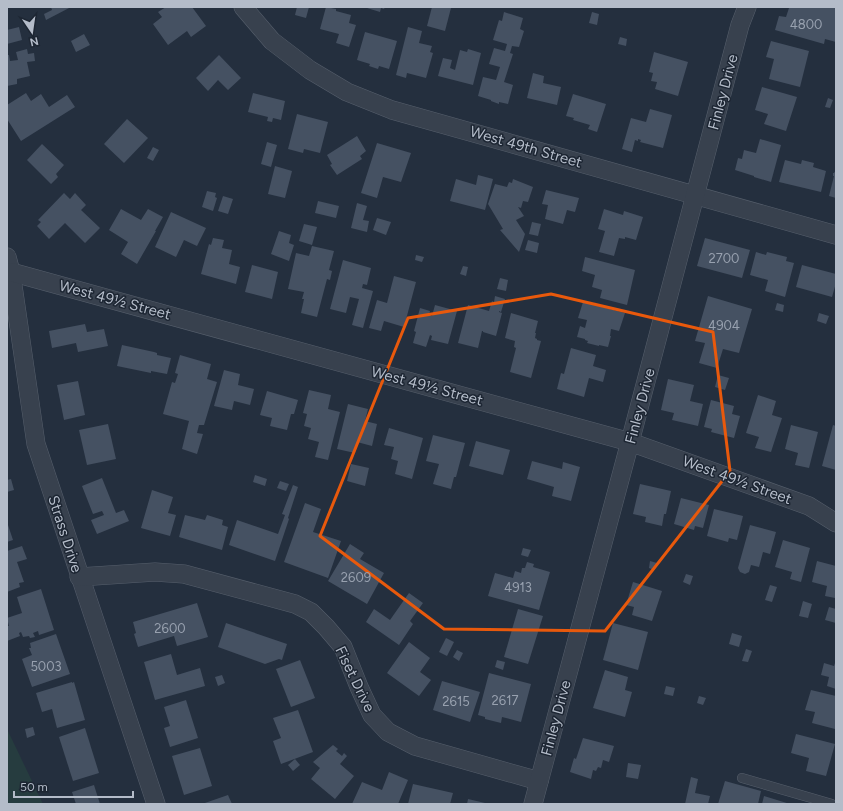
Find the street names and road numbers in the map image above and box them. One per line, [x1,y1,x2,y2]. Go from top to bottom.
street label: Finley Drive [704,52,742,132]
street label: West 49th Street [468,122,584,172]
street label: West 49½ Street [57,276,173,324]
street label: West 49½ Street [369,362,485,410]
street label: Finley Drive [621,366,659,446]
street label: West 49½ Street [680,452,794,508]
street label: Strass Drive [44,493,86,575]
street label: Fiset Drive [331,643,379,715]
street label: Finley Drive [537,678,575,758]

